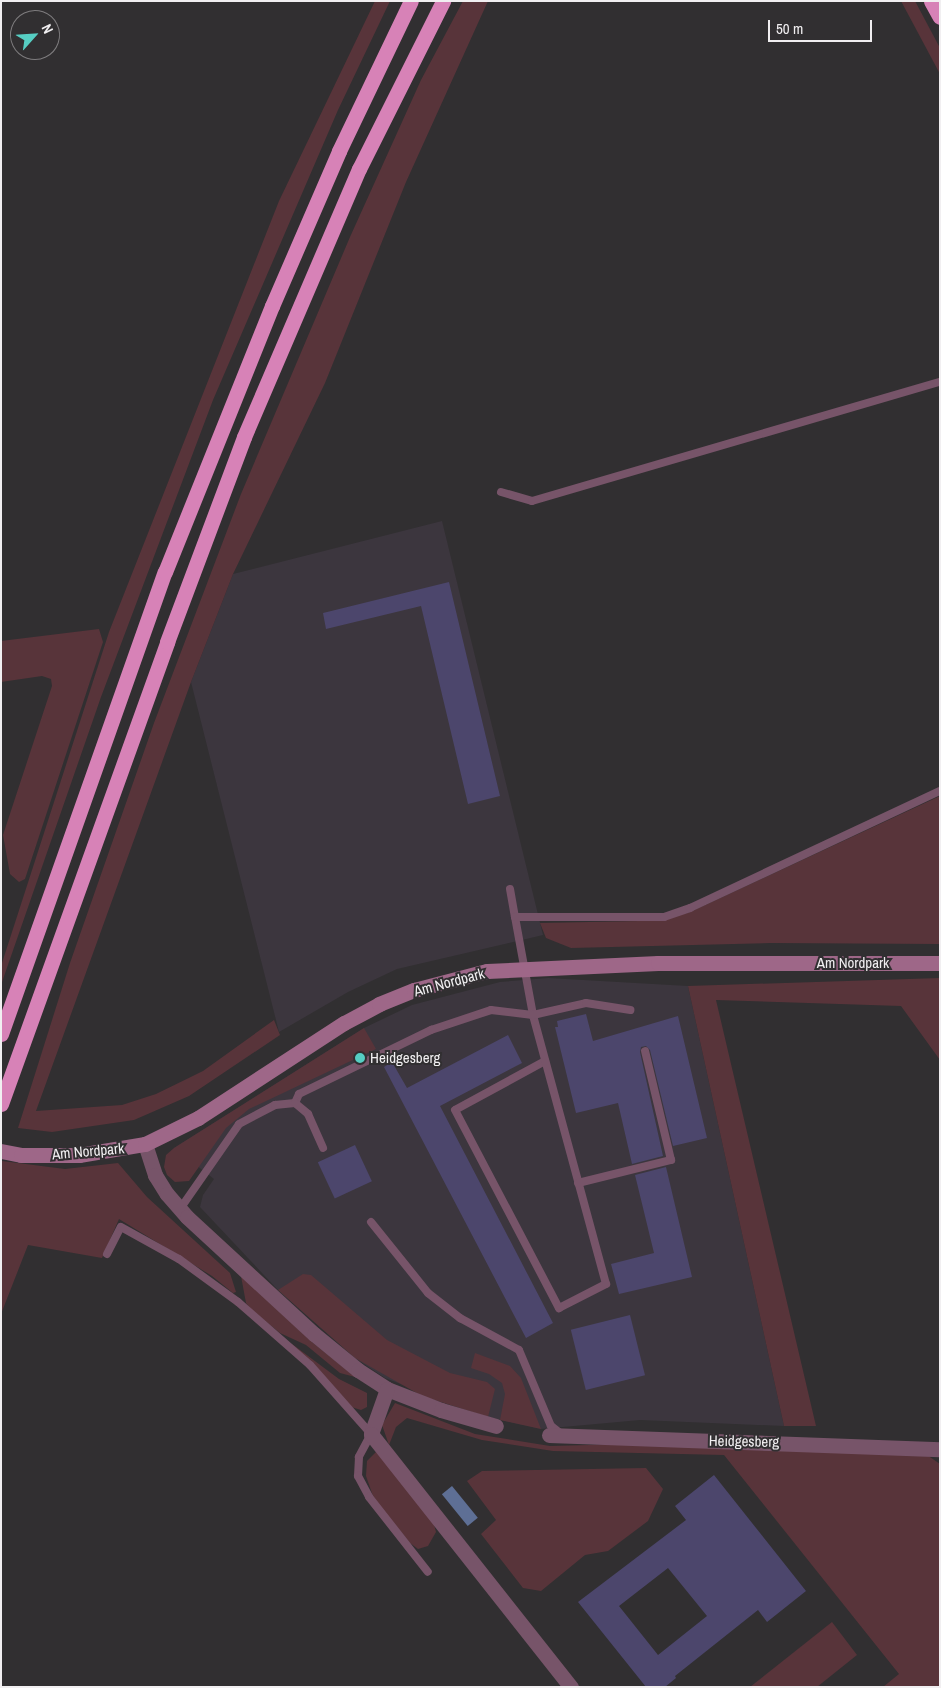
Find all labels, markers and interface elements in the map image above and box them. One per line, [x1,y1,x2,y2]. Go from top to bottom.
north arrow [10,10,60,60]
scale bar [771,10,875,42]
text: 50 m [776,18,803,39]
text: N [38,21,57,37]
street label: Am Nordpark [817,954,889,972]
street label: Am Nordpark [412,964,486,1000]
place label: Heidgesberg [370,1049,440,1067]
marker: Heidgesberg [354,1052,366,1064]
street label: Am Nordpark [51,1139,125,1163]
street label: Heidgesberg [709,1431,779,1451]

